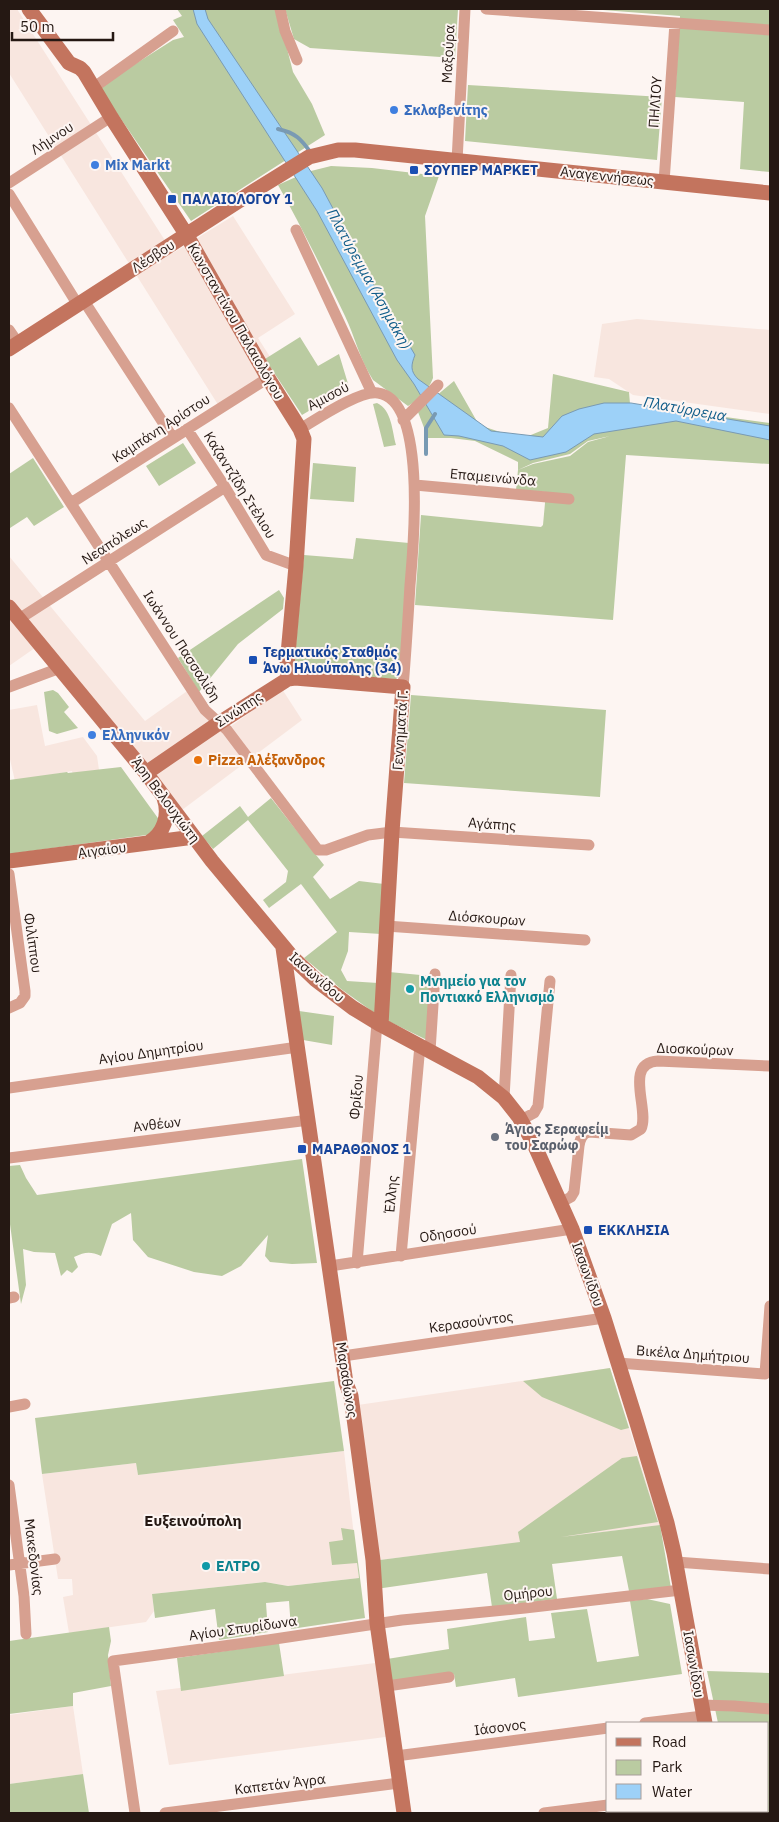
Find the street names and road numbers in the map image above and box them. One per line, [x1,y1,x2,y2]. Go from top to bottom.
street label: Μαξούρα [437,24,459,84]
street label: ΠΗΛΙΟΥ [644,75,666,128]
street label: Λήμνου [27,117,77,159]
street label: Αναγεννήσεως [559,162,655,190]
street label: Λέσβου [128,235,178,277]
street label: Κωνσταντίνου Παλαιολόγου [184,239,288,403]
street label: Αμισού [304,377,352,415]
street label: Καμπάνη Αρίστου [109,390,213,466]
street label: Καζαντζίδη Στέλιου [200,428,280,542]
street label: Επαμεινώνδα [449,464,537,490]
street label: Νεαπόλεως [78,513,150,569]
street label: Ιωάννου Πασσαλίδη [139,587,225,705]
street label: Σινώπης [212,687,266,731]
street label: Γεννηματά Γ. [388,689,412,771]
street label: Άρη Βελουχιώτη [128,754,204,846]
street label: Αγάπης [467,813,517,835]
street label: Αιγαίου [77,838,127,862]
street label: Διόσκουρων [448,906,526,930]
street label: Φιλίππου [20,912,46,974]
street label: Ιασωνίδου [286,948,348,1006]
street label: Αγίου Δημητρίου [97,1036,205,1068]
street label: Διοσκούρων [656,1039,734,1059]
street label: Φρίξου [345,1074,367,1120]
street label: Ανθέων [132,1112,182,1136]
street label: Έλλης [380,1174,402,1215]
street label: Οδησσού [418,1220,478,1246]
street label: Ιασωνίδου [568,1239,608,1309]
street label: Κερασούντος [428,1307,514,1337]
street label: Μαραθώνος [332,1341,362,1420]
street label: Βικέλα Δημήτριου [635,1341,751,1367]
street label: Μακεδονίας [20,1517,48,1597]
street label: Ομήρου [502,1581,554,1605]
street label: Αγίου Σπυρίδωνα [188,1611,298,1645]
street label: Ιασωνίδου [679,1629,709,1699]
street label: Ιάσονος [473,1715,527,1739]
street label: Καπετάν Άγρα [233,1769,327,1799]

